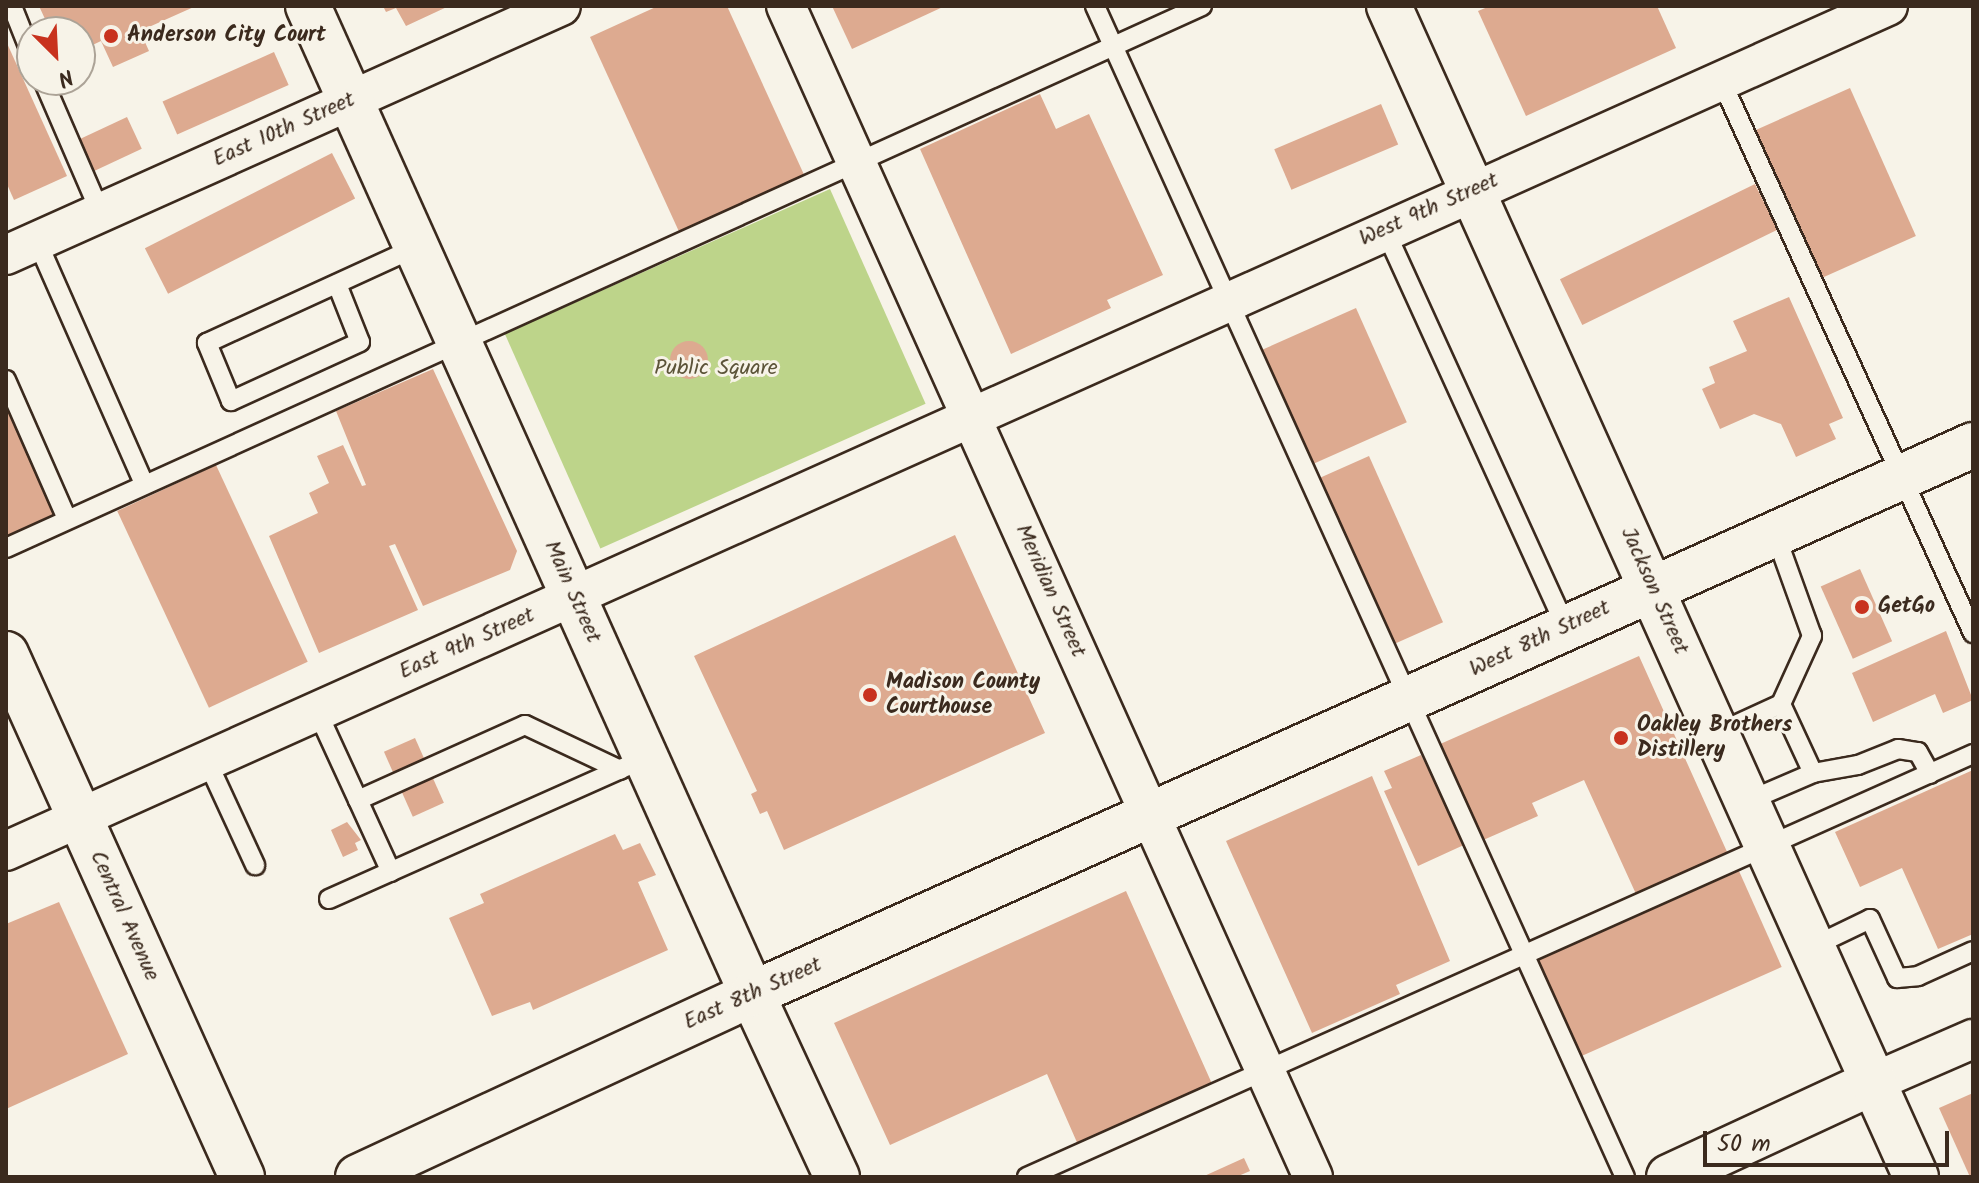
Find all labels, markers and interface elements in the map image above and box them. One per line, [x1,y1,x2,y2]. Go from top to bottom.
north arrow [16,16,96,96]
place label: Anderson City Court [127,23,326,49]
marker: Anderson City Court [102,27,120,45]
text: N [52,58,79,95]
street label: East 10th Street [209,87,359,173]
street label: West 9th Street [1355,168,1503,252]
park label: Public Square [654,356,778,382]
street label: Meridian Street [1009,520,1091,662]
street label: Jackson Street [1614,523,1694,659]
street label: Main Street [538,537,606,647]
place label: GetGo [1878,594,1935,620]
street label: West 8th Street [1466,595,1614,683]
marker: GetGo [1853,598,1871,616]
street label: East 9th Street [395,602,539,686]
place label: Madison County Courthouse [886,669,1040,720]
marker: Madison County Courthouse [861,686,879,704]
place label: Oakley Brothers Distillery [1637,712,1792,764]
marker: Oakley Brothers Distillery [1612,729,1630,747]
street label: Central Avenue [83,847,165,985]
street label: East 8th Street [680,952,826,1036]
scale bar [1707,1115,1953,1165]
text: 50 m [1717,1125,1771,1164]

